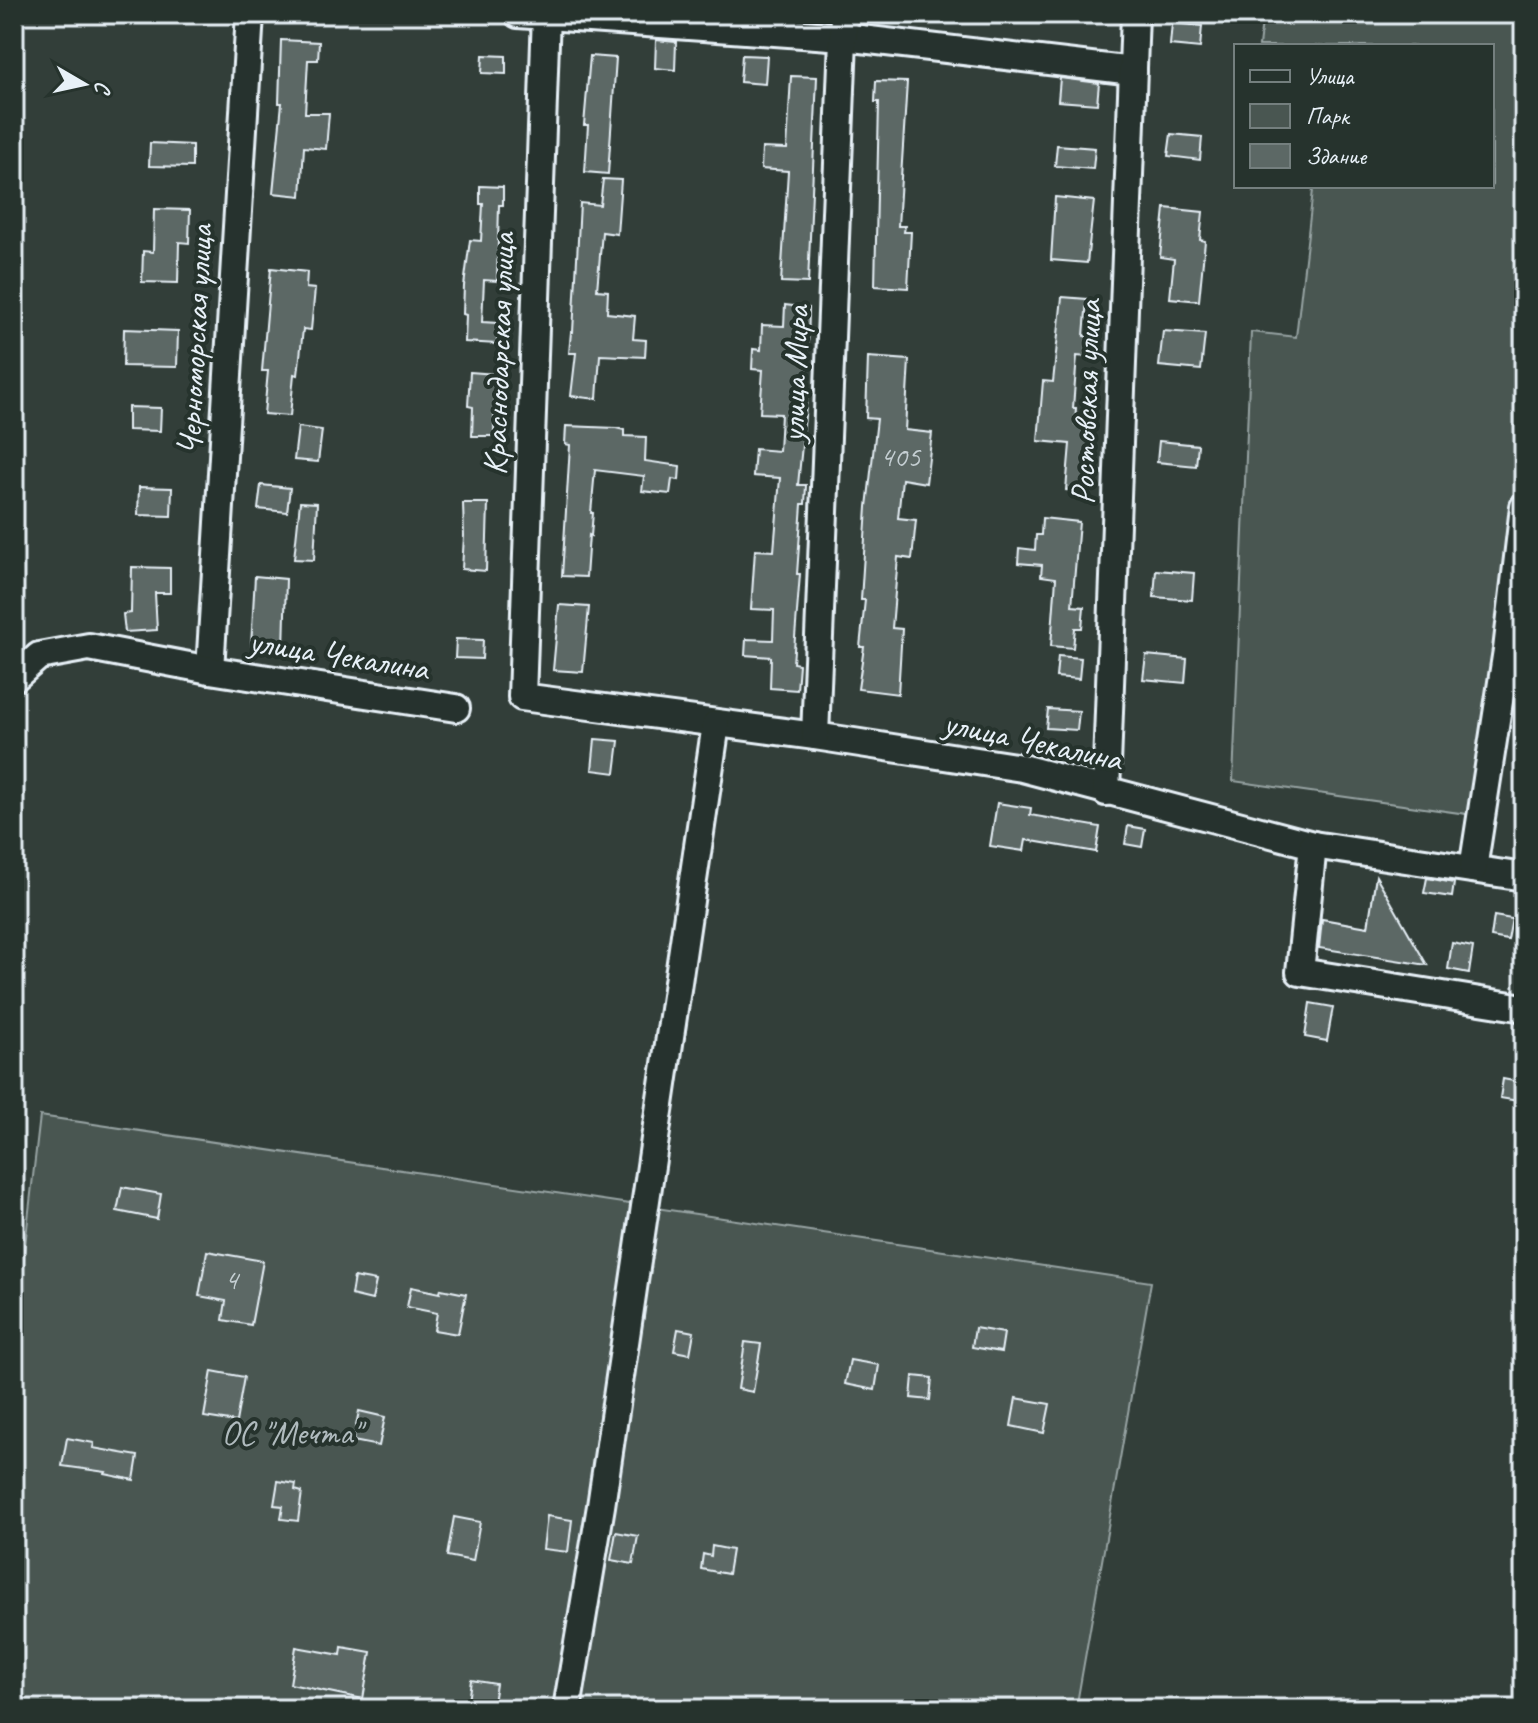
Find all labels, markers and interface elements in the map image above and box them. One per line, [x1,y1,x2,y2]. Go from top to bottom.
north arrow [44,44,124,124]
legend [1234,44,1494,188]
text: Улица [1306,61,1355,91]
text: С [88,79,117,98]
text: Парк [1306,101,1351,131]
text: Здание [1306,141,1368,171]
street label: Черноморская улица [167,221,222,456]
street label: Краснодарская улица [473,230,524,476]
street label: Ростовская улица [1060,297,1111,505]
street label: улица Мира [771,303,818,445]
house number: 405 [880,437,922,475]
street label: улица Чекалина [244,619,434,690]
street label: улица Чекалина [938,700,1128,781]
house number: 4 [224,1260,240,1298]
park label: ОС "Мечта" [222,1411,367,1454]

